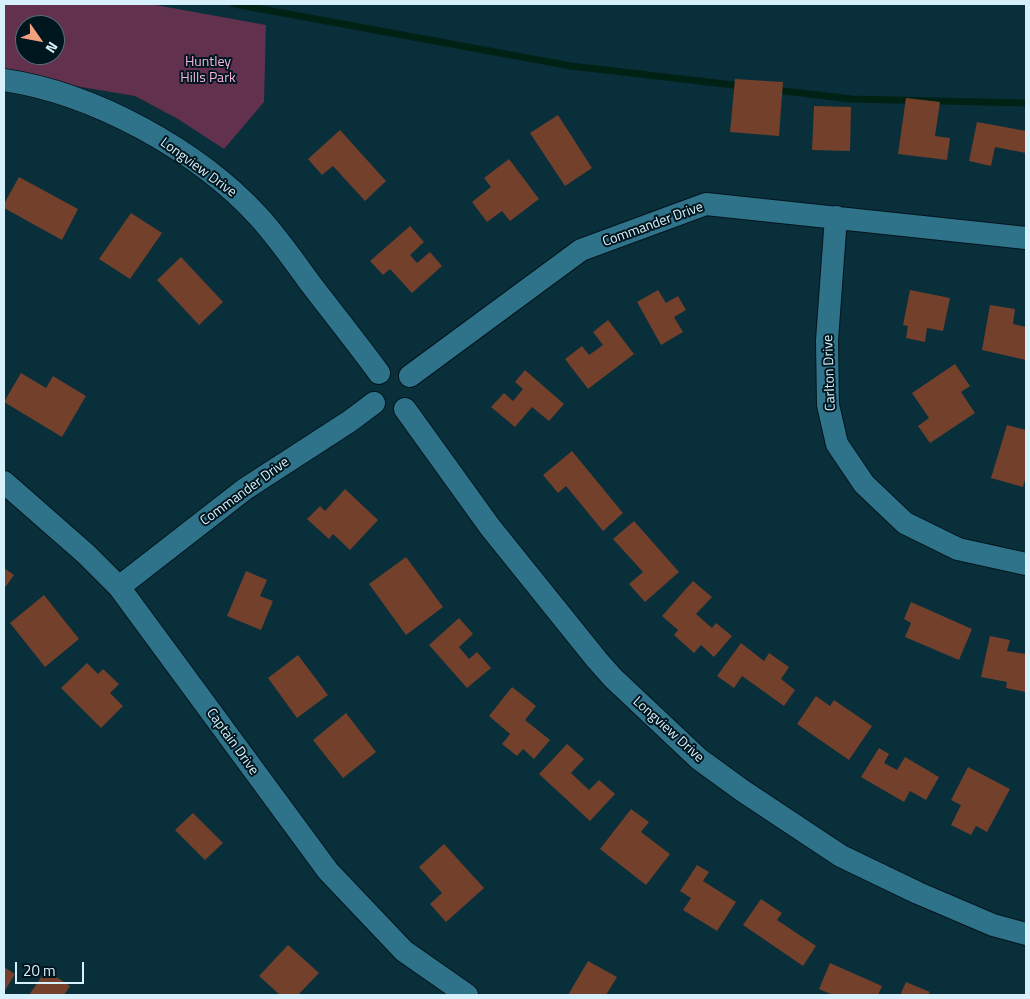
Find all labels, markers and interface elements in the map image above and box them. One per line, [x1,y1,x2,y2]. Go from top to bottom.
north arrow [15,15,65,65]
text: N [41,38,64,58]
park label: Huntley Hills Park [180,55,236,88]
street label: Longview Drive [157,135,239,201]
street label: Commander Drive [600,199,706,251]
street label: Carlton Drive [820,335,840,411]
street label: Commander Drive [197,454,293,530]
street label: Longview Drive [629,694,707,766]
street label: Captain Drive [202,705,262,779]
scale bar [18,952,86,984]
text: 20 m [23,959,56,982]

